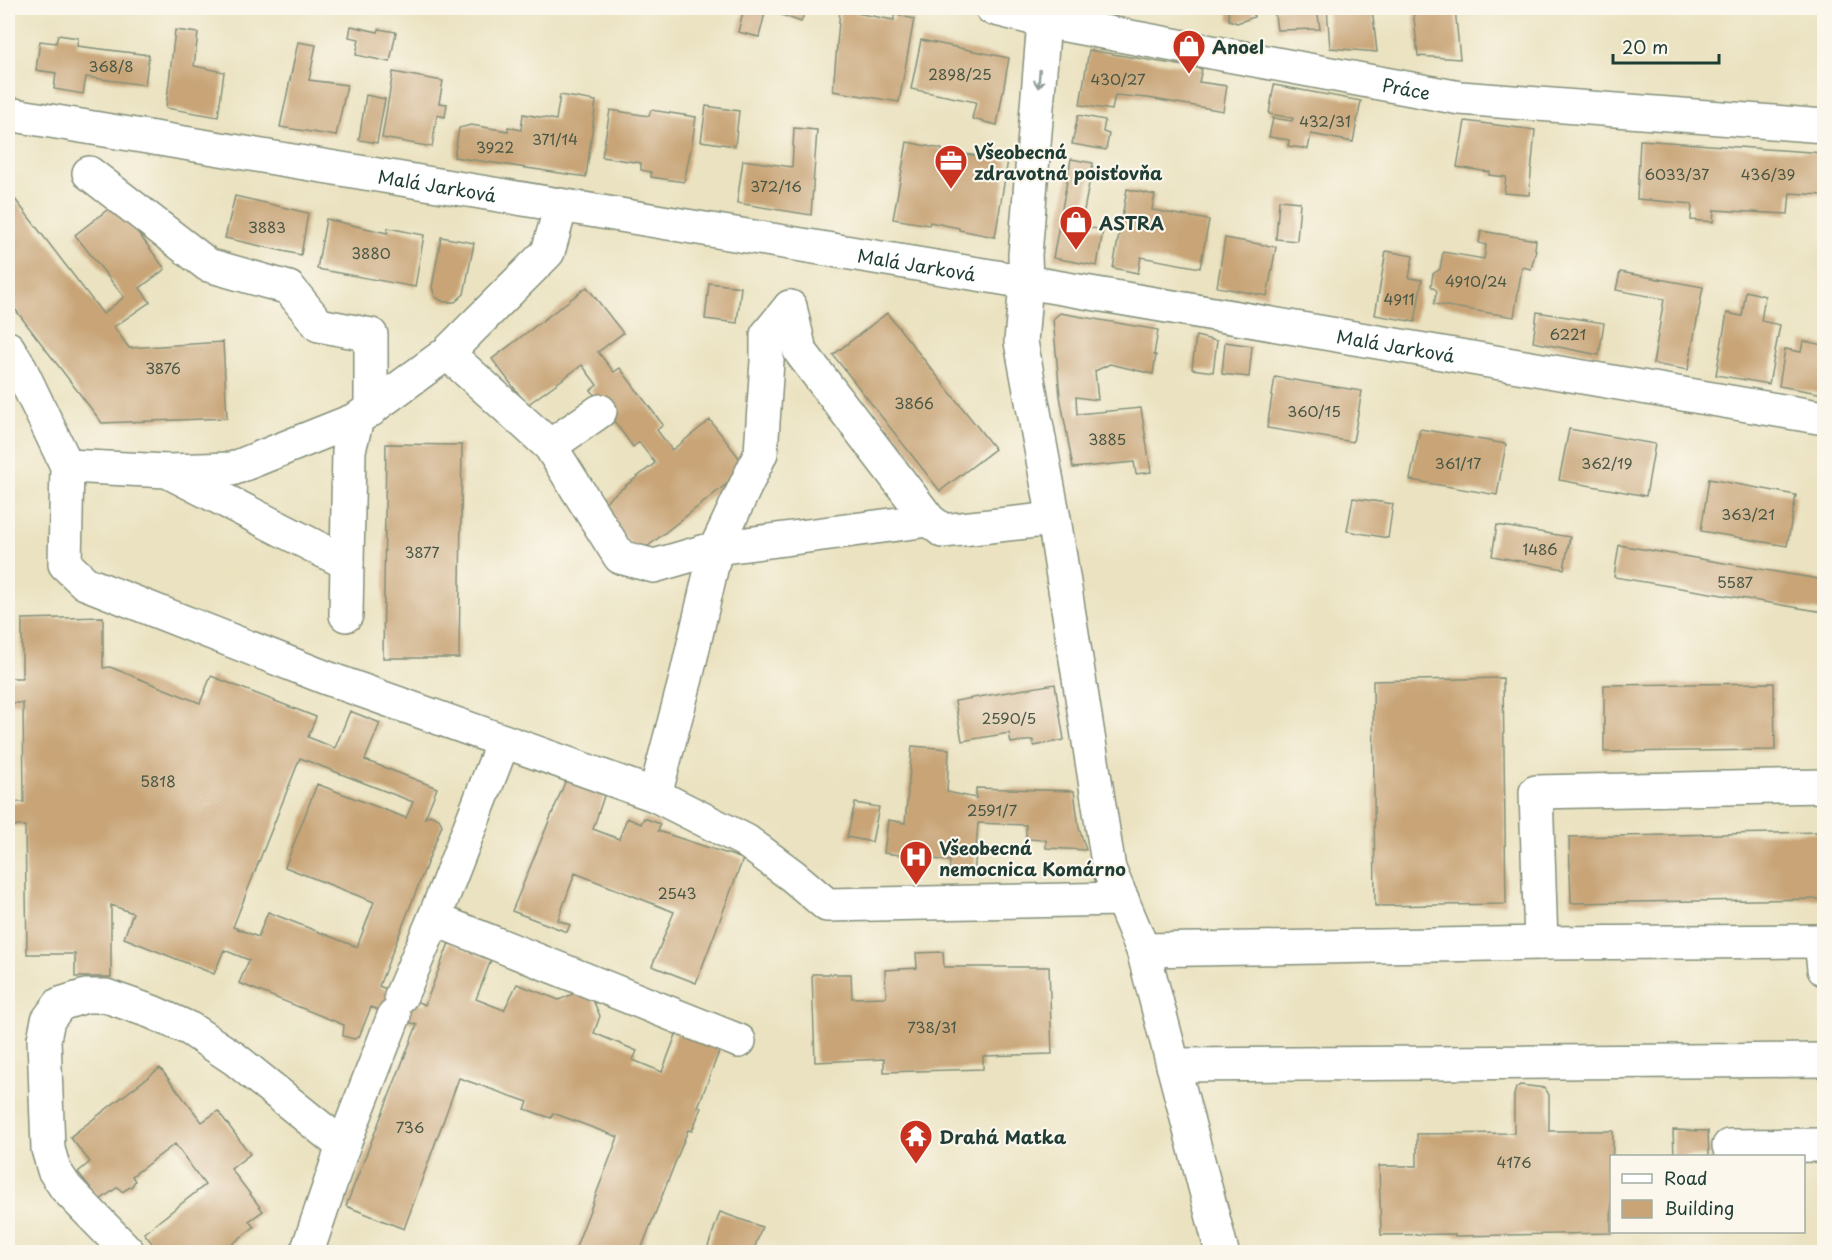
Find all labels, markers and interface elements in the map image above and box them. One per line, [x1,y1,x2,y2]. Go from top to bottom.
scale bar [1613,27,1720,65]
shop icon: Anoel [1171,28,1207,75]
place label: Anoel [1212,33,1264,60]
text: 20 m [1622,33,1668,60]
house number: 368/8 [88,54,134,77]
house number: 2898/25 [928,62,992,85]
house number: 430/27 [1091,67,1146,90]
one-way arrow [1033,69,1044,89]
street label: Práce [1380,70,1433,106]
house number: 432/31 [1299,109,1351,132]
house number: 371/14 [532,127,578,150]
house number: 3922 [476,135,514,158]
place label: Všeobecná zdravotná poisťovňa [974,138,1163,186]
office icon: Všeobecná zdravotná poisťovňa [933,143,969,190]
street label: Malá Jarková [376,162,498,208]
house number: 6033/37 [1645,162,1709,185]
house number: 436/39 [1741,162,1795,185]
house number: 372/16 [750,174,802,197]
shop icon: ASTRA [1058,204,1094,251]
place label: ASTRA [1098,209,1164,236]
house number: 3883 [248,215,286,238]
house number: 3880 [351,241,391,264]
street label: Malá Jarková [856,241,978,287]
house number: 4910/24 [1445,269,1507,292]
house number: 4911 [1383,287,1415,310]
street label: Malá Jarková [1335,322,1457,368]
house number: 6221 [1550,322,1586,345]
house number: 3876 [145,356,181,379]
house number: 3866 [894,391,934,414]
house number: 360/15 [1287,399,1341,422]
house number: 3885 [1088,427,1126,450]
house number: 361/17 [1435,451,1481,474]
house number: 362/19 [1581,451,1633,474]
house number: 363/21 [1721,502,1775,525]
house number: 1486 [1523,537,1557,560]
house number: 3877 [404,540,440,563]
house number: 5587 [1717,570,1754,593]
house number: 2590/5 [982,706,1036,729]
house number: 5818 [140,769,176,792]
house number: 2591/7 [967,798,1018,821]
place label: Všeobecná nemocnica Komárno [939,834,1126,882]
hospital icon: Všeobecná nemocnica Komárno [898,839,934,886]
house number: 2543 [658,881,696,904]
house number: 738/31 [907,1015,957,1038]
house number: 736 [396,1115,424,1138]
temple icon: Drahá Matka [898,1118,934,1165]
place label: Drahá Matka [939,1123,1067,1150]
house number: 4176 [1496,1150,1532,1173]
legend [1610,1155,1805,1233]
text: Road [1664,1164,1708,1191]
text: Building [1664,1194,1734,1221]

